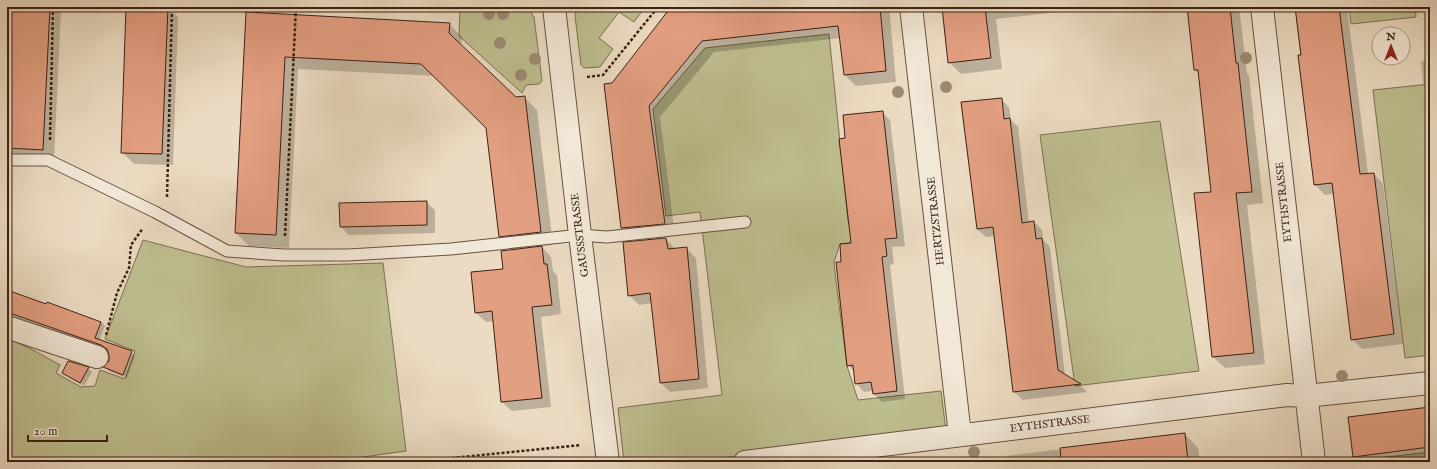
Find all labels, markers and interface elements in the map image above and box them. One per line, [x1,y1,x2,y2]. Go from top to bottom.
north arrow [1371,26,1411,66]
text: N [1385,30,1396,44]
street label: EYTHSTRASSE [1273,161,1295,243]
street label: HERTZSTRASSE [924,176,948,266]
street label: GAUSSSTRASSE [568,192,592,278]
street label: EYTHSTRASSE [1009,412,1091,436]
scale bar [28,417,107,443]
text: 20 m [34,424,57,439]

